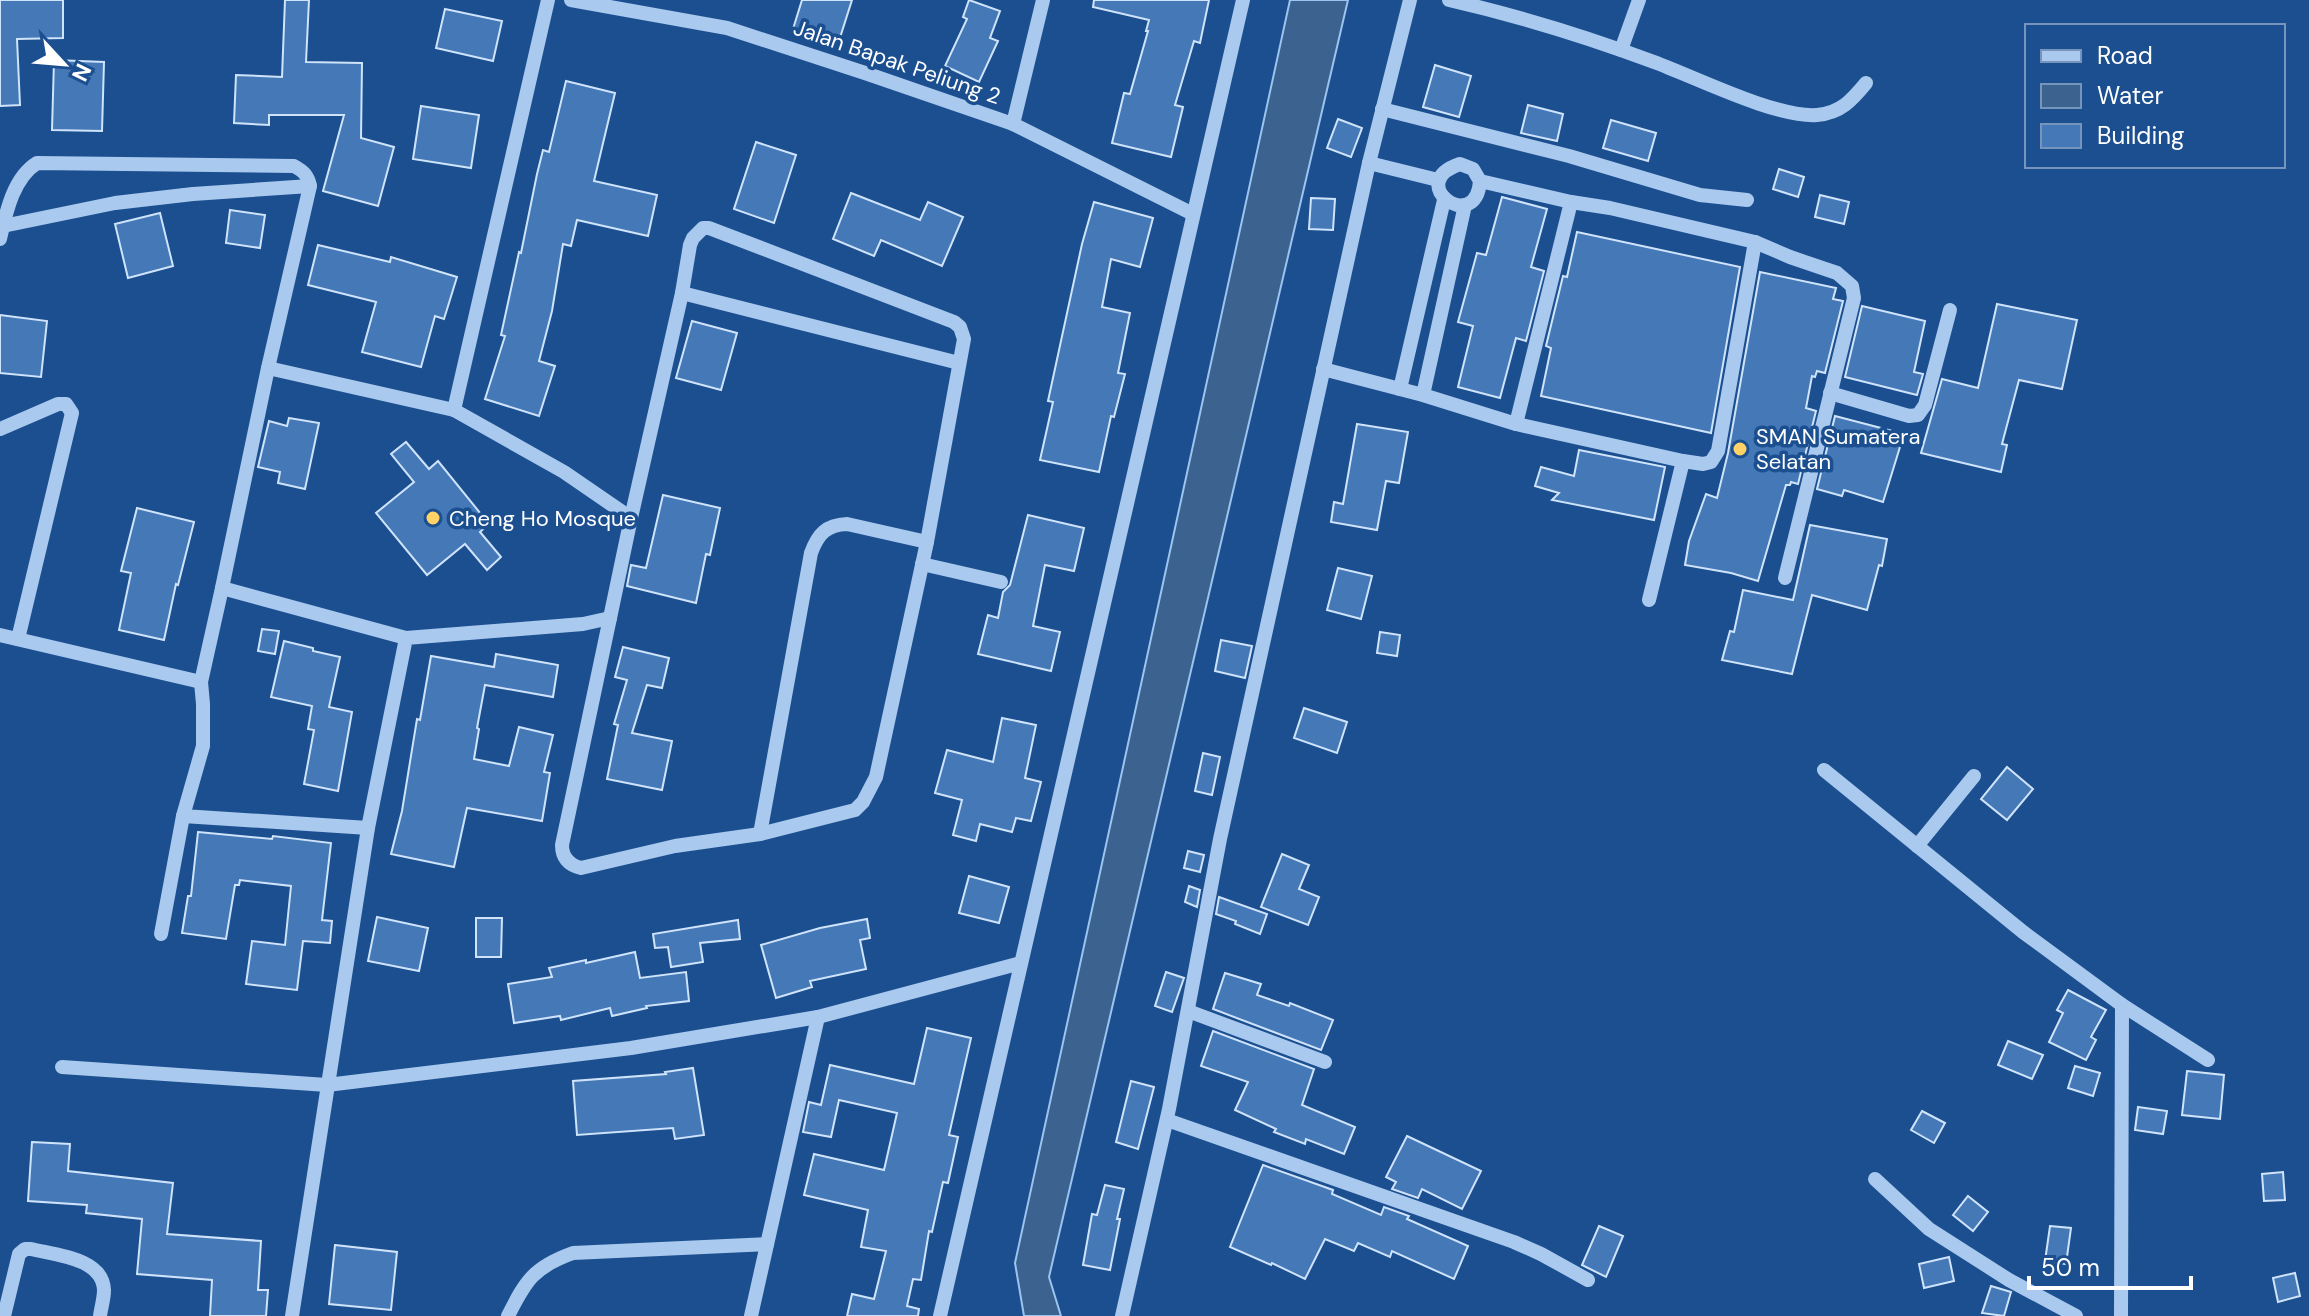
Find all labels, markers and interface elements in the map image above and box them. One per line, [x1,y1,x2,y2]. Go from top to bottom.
street label: Jalan Bapak Peliung 2 [790,13,1004,111]
north arrow [24,24,104,104]
legend [2025,24,2285,168]
text: Road [2097,40,2153,71]
text: N [65,59,98,86]
text: Water [2097,80,2163,111]
text: Building [2097,120,2184,151]
place label: SMAN Sumatera Selatan [1756,422,1920,476]
marker: SMAN Sumatera Selatan [1731,440,1749,458]
place label: Cheng Ho Mosque [449,504,636,533]
marker: Cheng Ho Mosque [424,509,442,527]
scale bar [2029,1240,2191,1290]
text: 50 m [2041,1252,2100,1283]

